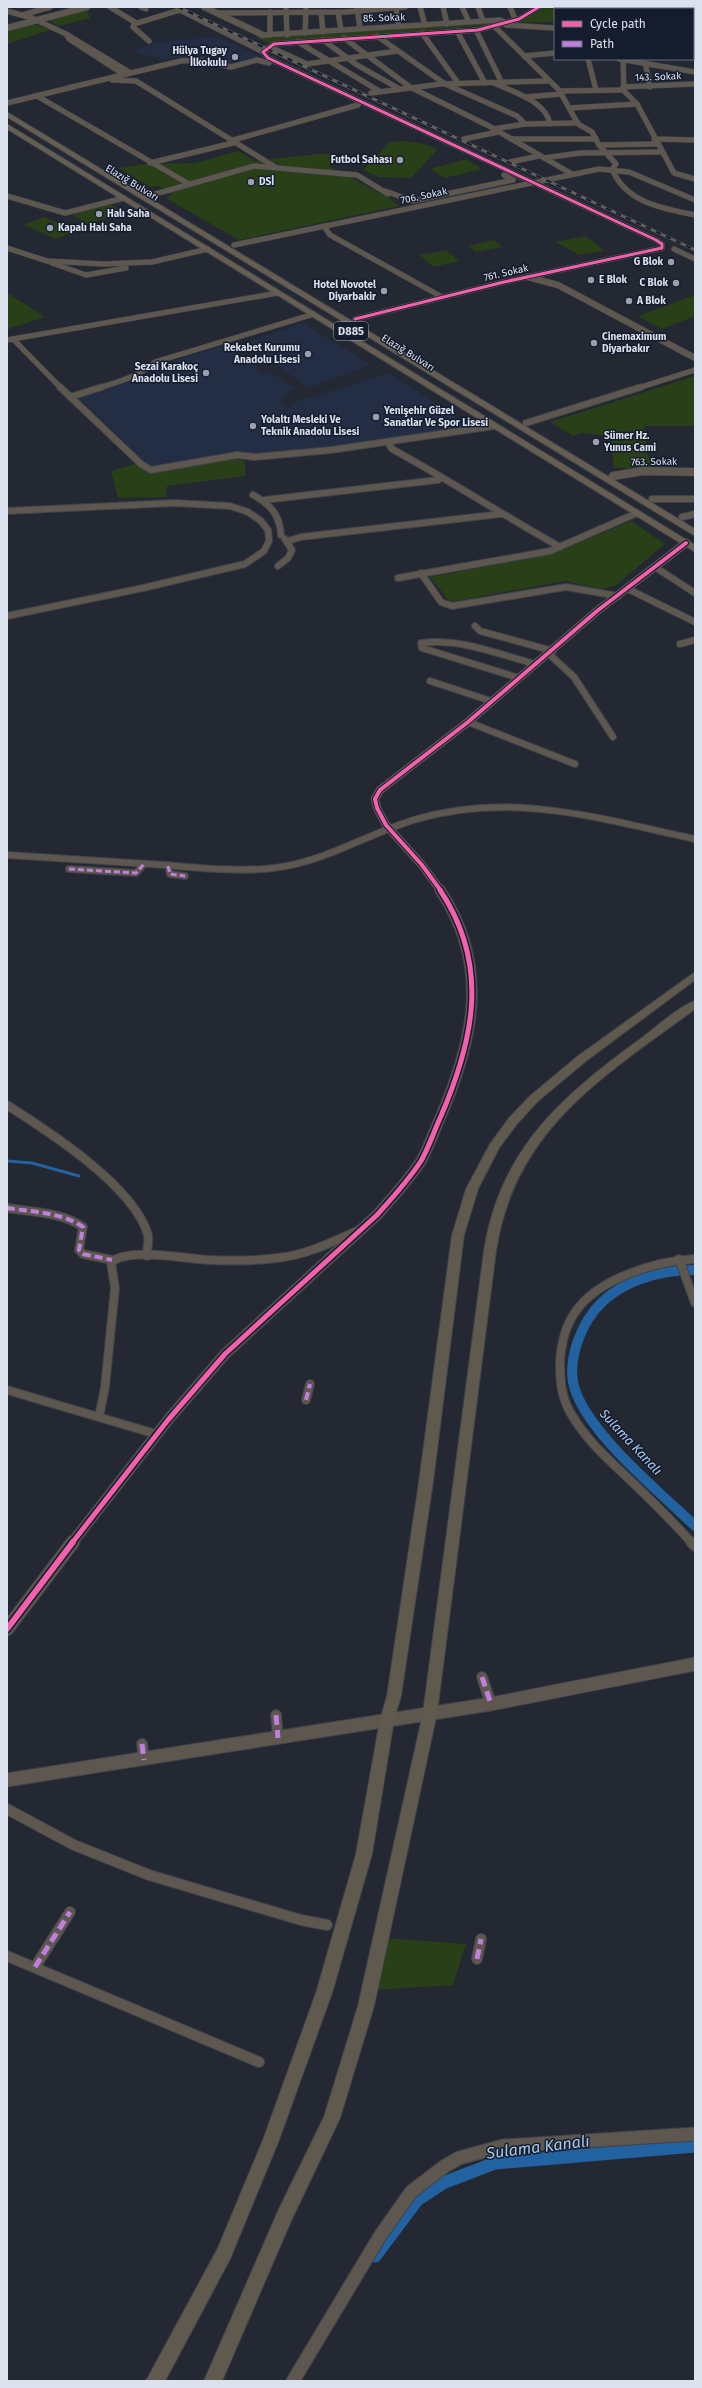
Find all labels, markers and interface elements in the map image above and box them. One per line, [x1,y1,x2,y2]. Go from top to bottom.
legend [554,8,694,60]
street label: 85. Sokak [363,11,406,25]
text: Cycle path [590,17,646,31]
text: Path [590,37,614,51]
place label: Hülya Tugay İlkokulu [172,45,228,69]
marker: Hülya Tugay İlkokulu [230,52,240,62]
street label: 143. Sokak [635,70,682,84]
place label: Futbol Sahası [331,154,392,166]
marker: Futbol Sahası [395,155,405,165]
street label: Elazığ Bulvarı [103,162,161,204]
place label: DSİ [259,175,274,188]
marker: DSİ [246,177,256,187]
street label: 706. Sokak [400,185,449,207]
place label: Halı Saha [107,208,150,220]
marker: Halı Saha [94,209,104,219]
place label: Kapalı Halı Saha [58,222,132,234]
marker: Kapalı Halı Saha [45,223,55,233]
place label: G Blok [634,256,663,268]
marker: G Blok [666,257,676,267]
street label: 761. Sokak [483,262,530,284]
place label: E Blok [599,274,628,286]
marker: E Blok [586,275,596,285]
place label: C Blok [639,277,668,289]
marker: C Blok [671,278,681,288]
place label: Hotel Novotel Diyarbakir [314,279,377,303]
marker: Hotel Novotel Diyarbakir [379,286,389,296]
place label: A Blok [636,295,666,307]
marker: A Blok [624,296,634,306]
road number: D885 [334,322,368,340]
place label: Cinemaximum Diyarbakır [602,331,666,355]
street label: Elazığ Bulvarı [379,332,437,374]
marker: Cinemaximum Diyarbakır [589,338,599,348]
place label: Rekabet Kurumu Anadolu Lisesi [224,342,300,366]
marker: Rekabet Kurumu Anadolu Lisesi [303,349,313,359]
place label: Sezai Karakoç Anadolu Lisesi [131,361,198,385]
marker: Sezai Karakoç Anadolu Lisesi [201,368,211,378]
place label: Yenişehir Güzel Sanatlar Ve Spor Lisesi [383,405,488,429]
marker: Yenişehir Güzel Sanatlar Ve Spor Lisesi [371,412,381,422]
place label: Yolaltı Mesleki Ve Teknik Anadolu Lisesi [260,414,360,438]
marker: Yolaltı Mesleki Ve Teknik Anadolu Lisesi [248,421,258,431]
place label: Sümer Hz. Yunus Cami [603,430,656,454]
marker: Sümer Hz. Yunus Cami [591,437,601,447]
street label: 763. Sokak [631,456,678,468]
water label: Sulama Kanalı [596,1405,665,1478]
water label: Sulama Kanalı [484,2131,591,2163]

